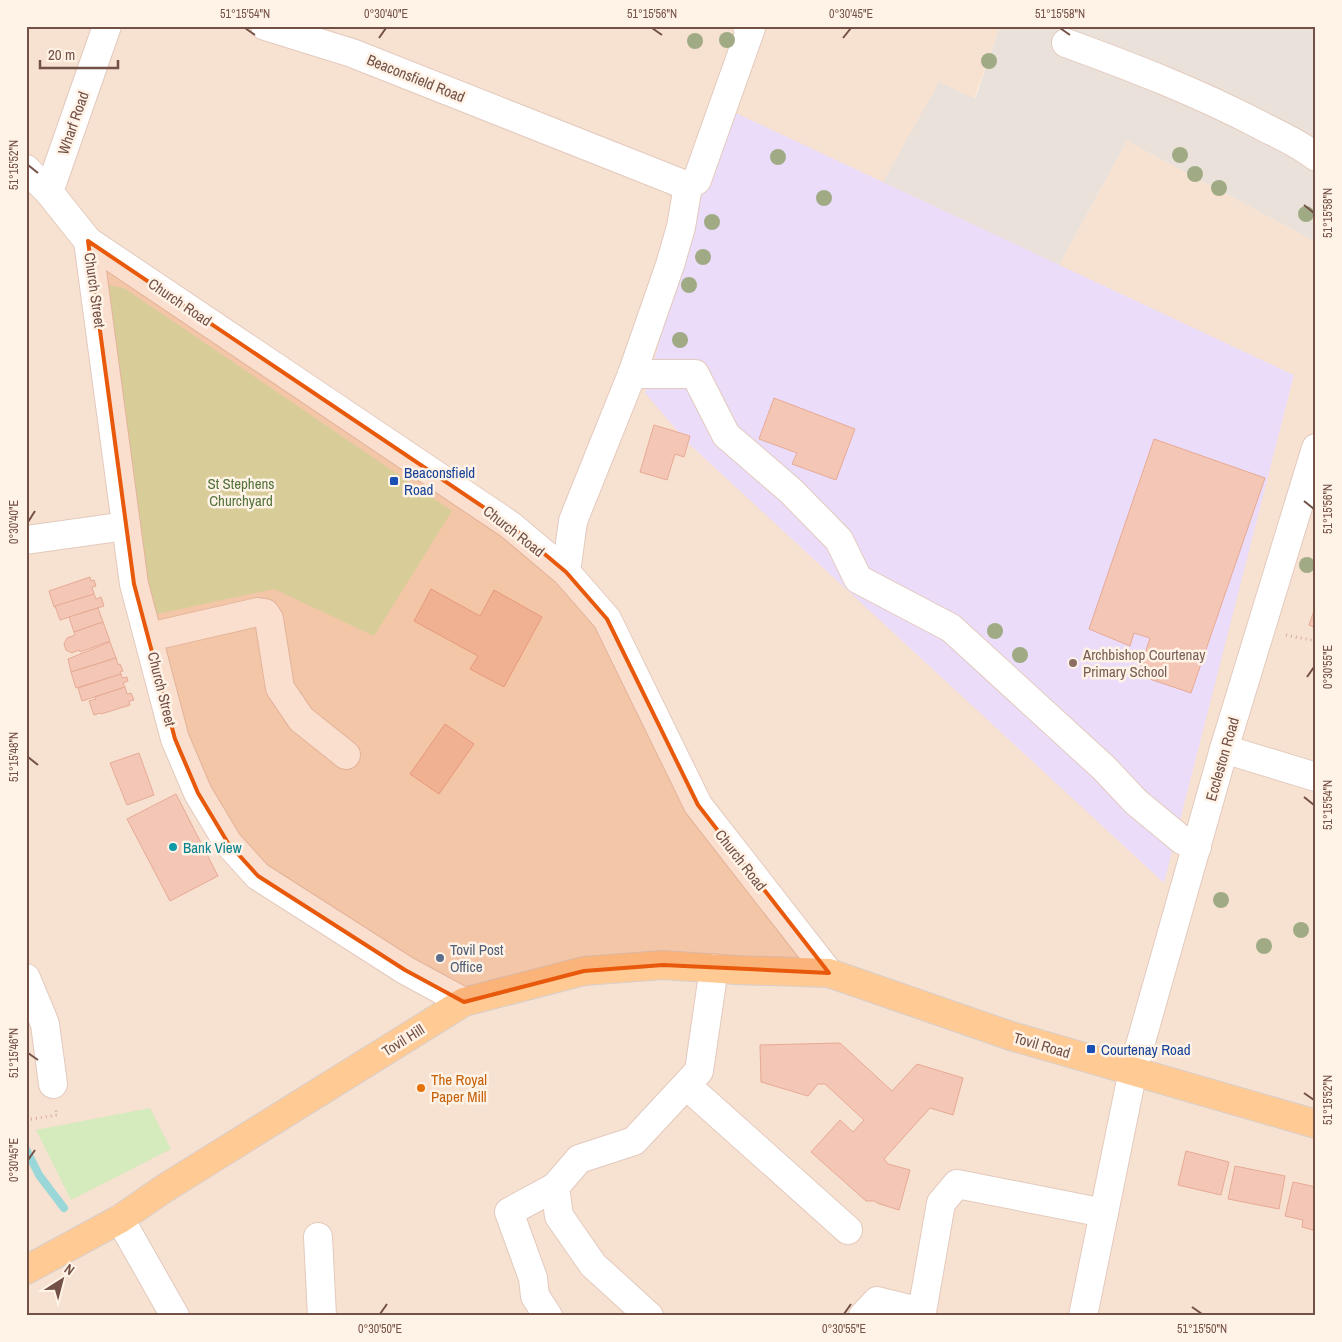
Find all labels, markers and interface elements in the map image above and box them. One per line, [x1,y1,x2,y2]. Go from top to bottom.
text: 51°15'54"N [220,6,270,22]
text: 0°30'40"E [364,6,408,22]
text: 51°15'56"N [627,6,677,22]
text: 0°30'45"E [829,6,873,22]
text: 51°15'58"N [1035,6,1085,22]
scale bar [40,38,118,70]
text: 20 m [48,44,75,65]
street label: Beaconsfield Road [364,49,468,107]
street label: Wharf Road [52,89,94,157]
text: 51°15'52"N [6,140,22,190]
text: 51°15'58"N [1320,188,1336,238]
street label: Church Street [79,251,111,330]
street label: Church Road [144,273,216,331]
place label: Beaconsfield Road [404,462,475,500]
park label: St Stephens Churchyard [207,473,275,511]
marker: Beaconsfield Road [388,475,400,487]
text: 51°15'56"N [1320,484,1336,534]
text: 0°30'40"E [6,500,22,544]
street label: Church Road [479,500,549,562]
place label: Archbishop Courtenay Primary School [1082,644,1206,682]
text: 0°30'55"E [1320,645,1336,689]
street label: Church Street [143,650,182,729]
marker: Archbishop Courtenay Primary School [1067,657,1079,669]
street label: Eccleston Road [1200,715,1244,803]
text: 51°15'48"N [6,732,22,782]
text: 51°15'54"N [1320,780,1336,830]
street label: Church Road [710,825,772,895]
place label: Bank View [183,837,242,858]
marker: Bank View [167,841,179,853]
place label: Tovil Post Office [450,939,504,977]
marker: Tovil Post Office [434,952,446,964]
street label: Tovil Hill [378,1019,428,1061]
street label: Tovil Road [1011,1027,1073,1063]
text: 51°15'46"N [6,1028,22,1078]
place label: Courtenay Road [1101,1039,1191,1060]
marker: Courtenay Road [1085,1043,1097,1055]
place label: The Royal Paper Mill [431,1069,487,1107]
text: 51°15'52"N [1320,1075,1336,1125]
marker: The Royal Paper Mill [415,1082,427,1094]
text: 0°30'45"E [6,1138,22,1182]
north arrow [38,1254,88,1304]
text: N [61,1260,78,1279]
text: 0°30'50"E [358,1321,402,1337]
text: 0°30'55"E [822,1321,866,1337]
text: 51°15'50"N [1177,1321,1227,1337]

